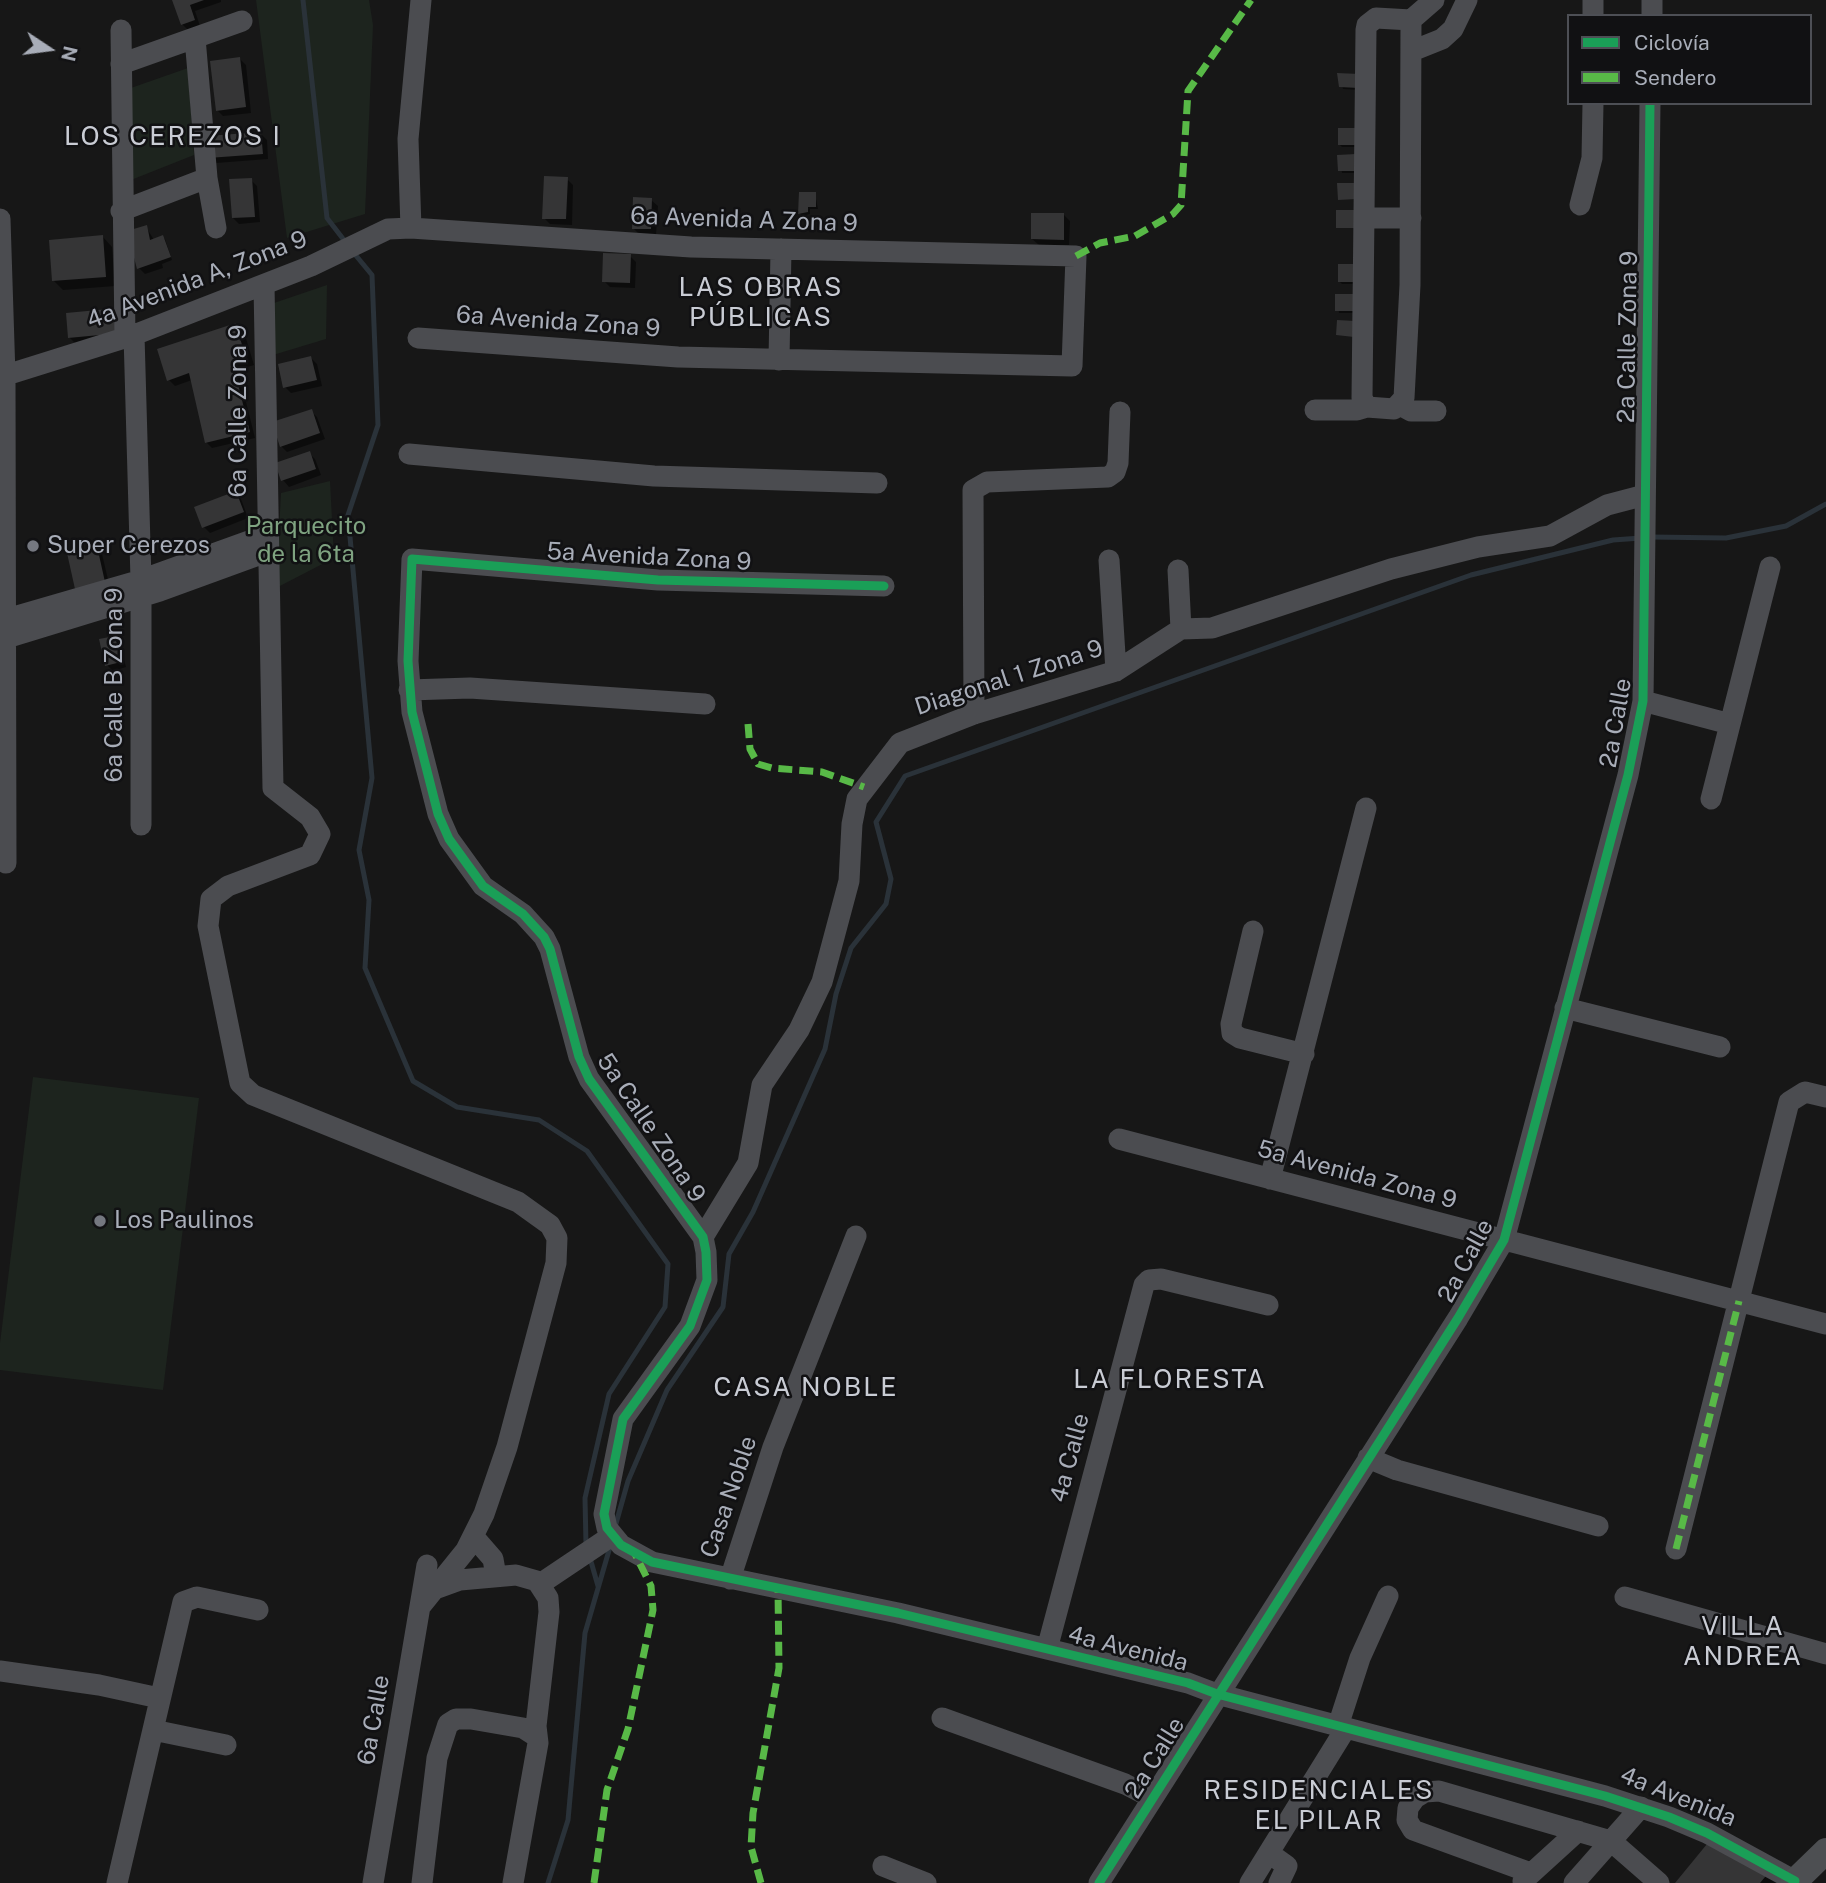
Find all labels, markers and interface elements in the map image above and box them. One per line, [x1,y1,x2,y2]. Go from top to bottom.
north arrow [14,14,84,84]
legend [1567,14,1812,105]
text: Ciclovía [1634,30,1710,55]
text: N [57,44,82,63]
text: Sendero [1634,65,1716,90]
district label: LOS CEREZOS I [66,121,280,153]
street label: 6a Avenida A Zona 9 [630,202,858,238]
street label: 4a Avenida A, Zona 9 [83,225,311,335]
street label: 2a Calle Zona 9 [1612,251,1644,423]
district label: LAS OBRAS PÚBLICAS [680,272,842,334]
street label: 6a Avenida Zona 9 [455,300,661,344]
street label: 6a Calle Zona 9 [225,324,253,498]
park label: Parquecito de la 6ta [246,513,366,569]
place label: Super Cerezos [47,532,210,560]
street label: 5a Avenida Zona 9 [546,537,752,577]
marker: Super Cerezos [25,538,41,554]
street label: 6a Calle B Zona 9 [101,587,129,783]
street label: Diagonal 1 Zona 9 [911,634,1107,722]
street label: 2a Calle [1594,676,1638,770]
street label: 5a Calle Zona 9 [591,1048,711,1208]
street label: 5a Avenida Zona 9 [1254,1135,1460,1215]
place label: Los Paulinos [114,1207,254,1235]
marker: Los Paulinos [92,1213,108,1229]
street label: 2a Calle [1432,1214,1500,1308]
district label: LA FLORESTA [1075,1364,1265,1396]
district label: CASA NOBLE [715,1372,897,1404]
street label: 4a Calle [1044,1410,1096,1506]
street label: Casa Noble [695,1432,763,1562]
district label: VILLA ANDREA [1684,1611,1802,1672]
street label: 4a Avenida [1065,1620,1191,1678]
street label: 6a Calle [352,1673,396,1767]
street label: 2a Calle [1119,1712,1191,1804]
street label: 4a Avenida [1616,1761,1740,1833]
district label: RESIDENCIALES EL PILAR [1205,1775,1433,1837]

